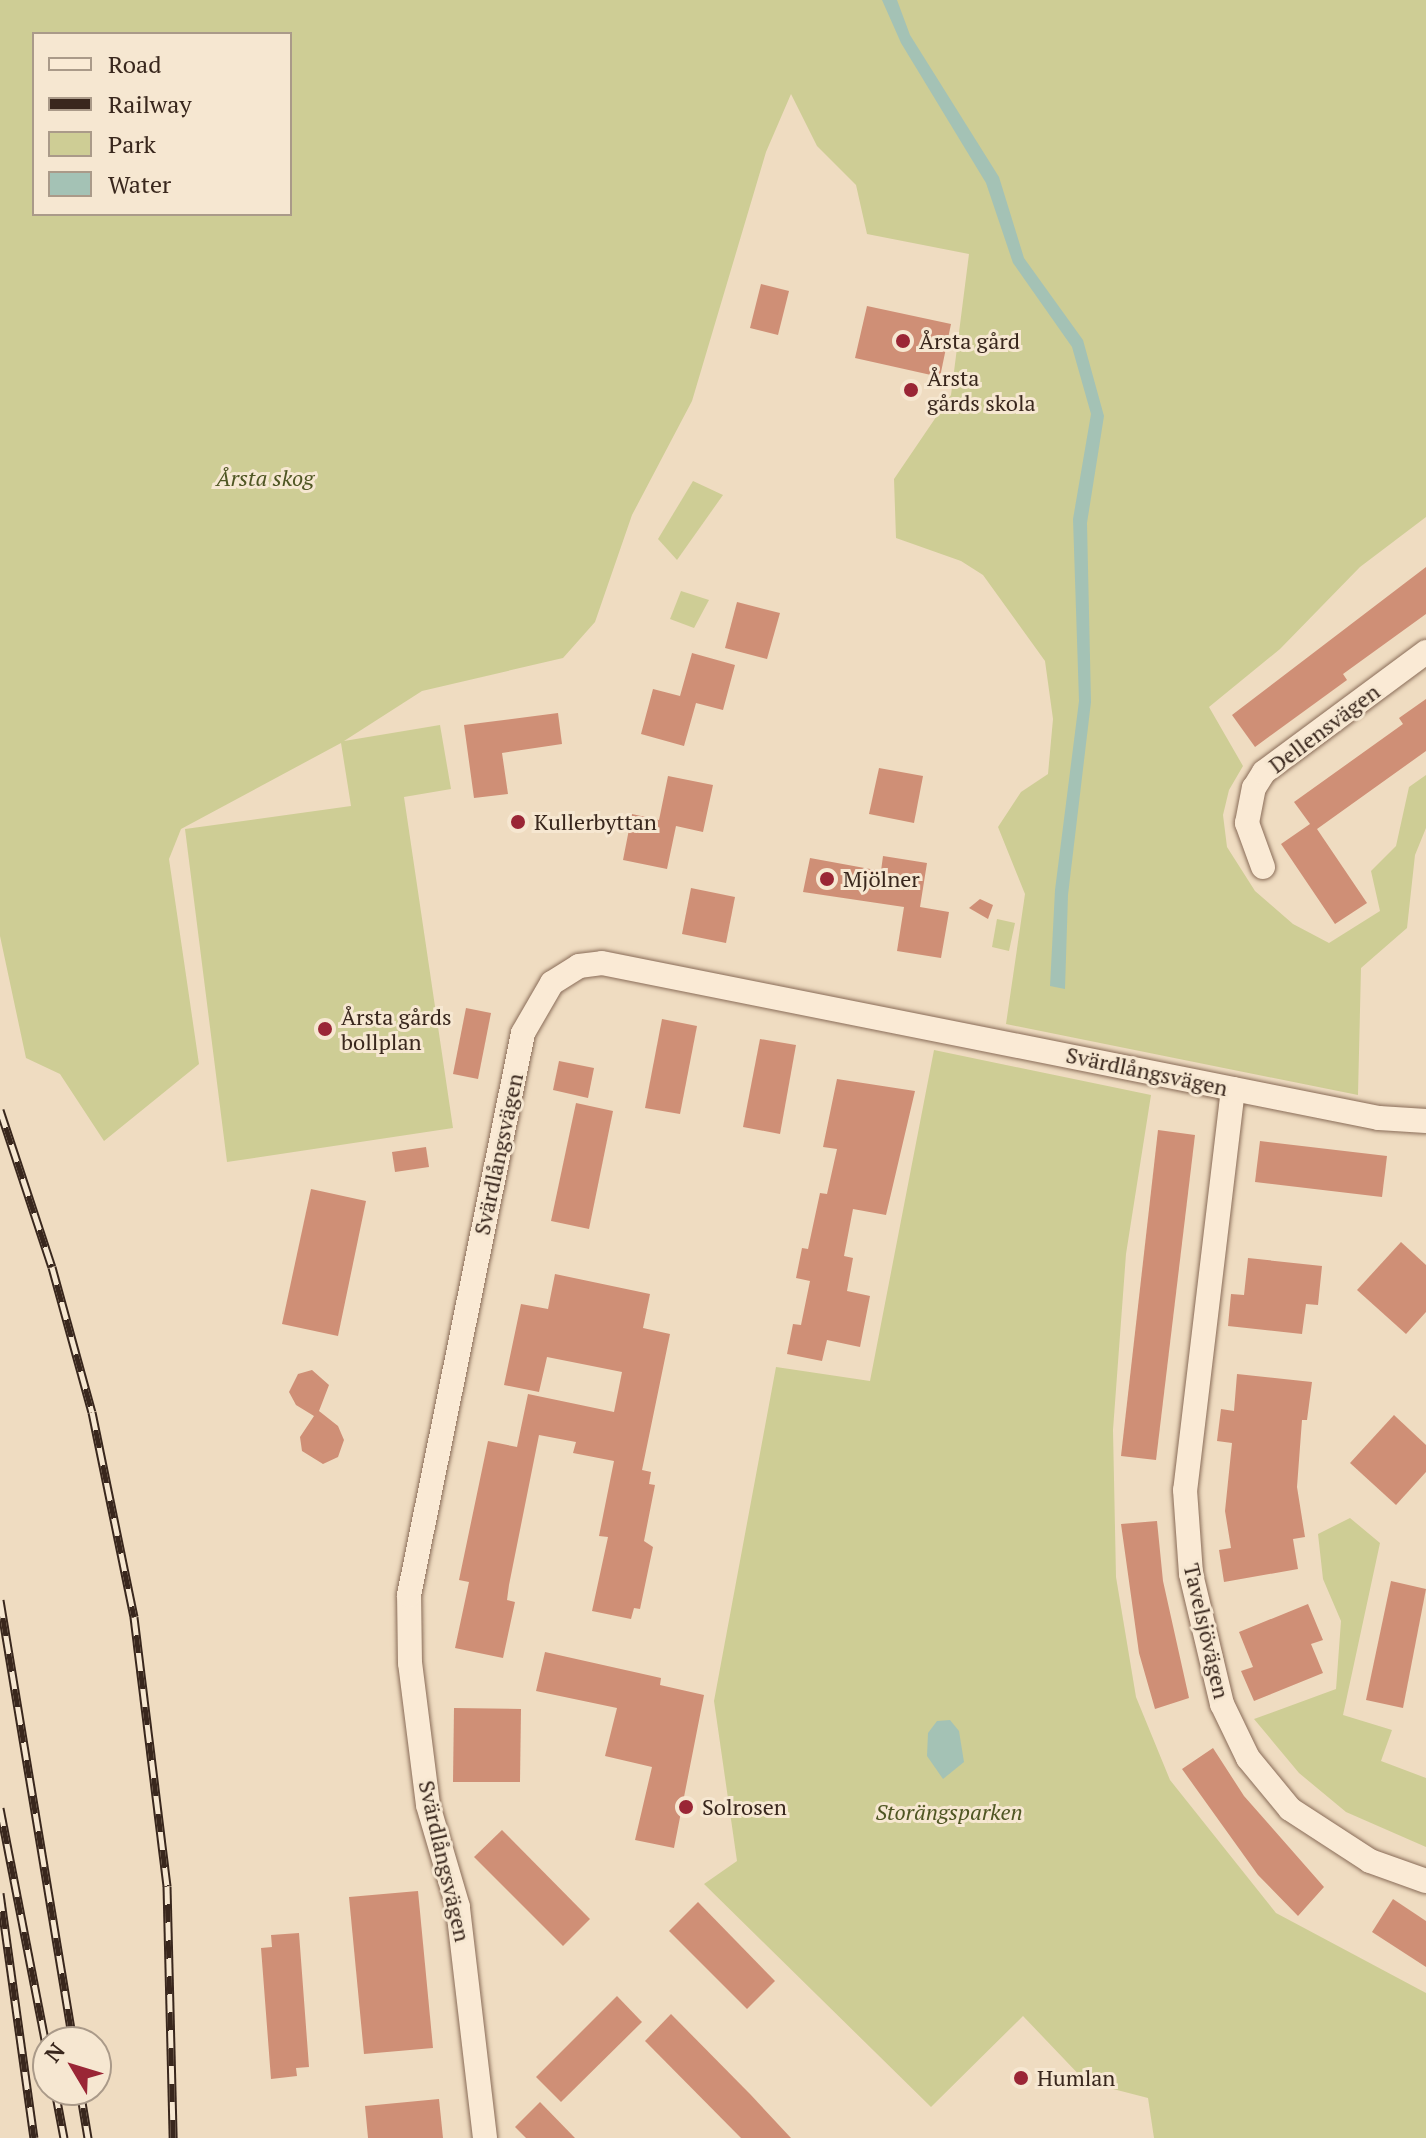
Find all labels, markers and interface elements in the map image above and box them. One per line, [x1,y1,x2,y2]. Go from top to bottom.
legend [32,32,292,216]
text: Road [108,48,162,80]
text: Railway [108,88,192,120]
text: Park [108,128,156,160]
text: Water [108,168,171,200]
place label: Årsta gård [919,328,1020,354]
marker: Årsta gård [894,332,912,350]
place label: Årsta gårds skola [927,364,1036,416]
marker: Årsta gårds skola [902,381,920,399]
park label: Årsta skog [216,465,314,491]
street label: Dellensvägen [1264,678,1384,778]
place label: Kullerbyttan [534,809,657,835]
marker: Kullerbyttan [509,813,527,831]
place label: Mjölner [843,866,920,892]
marker: Mjölner [818,870,836,888]
place label: Årsta gårds bollplan [341,1003,451,1054]
marker: Årsta gårds bollplan [316,1020,334,1038]
street label: Svärdlångsvägen [1064,1041,1230,1101]
street label: Svärdlångsvägen [468,1071,528,1237]
street label: Tavelsjövägen [1179,1561,1235,1701]
street label: Svärdlångsvägen [414,1778,476,1944]
place label: Solrosen [702,1794,787,1820]
marker: Solrosen [677,1798,695,1816]
park label: Storängsparken [875,1799,1023,1825]
north arrow [32,2026,112,2106]
text: N [38,2037,71,2068]
place label: Humlan [1037,2065,1115,2091]
marker: Humlan [1012,2069,1030,2087]

